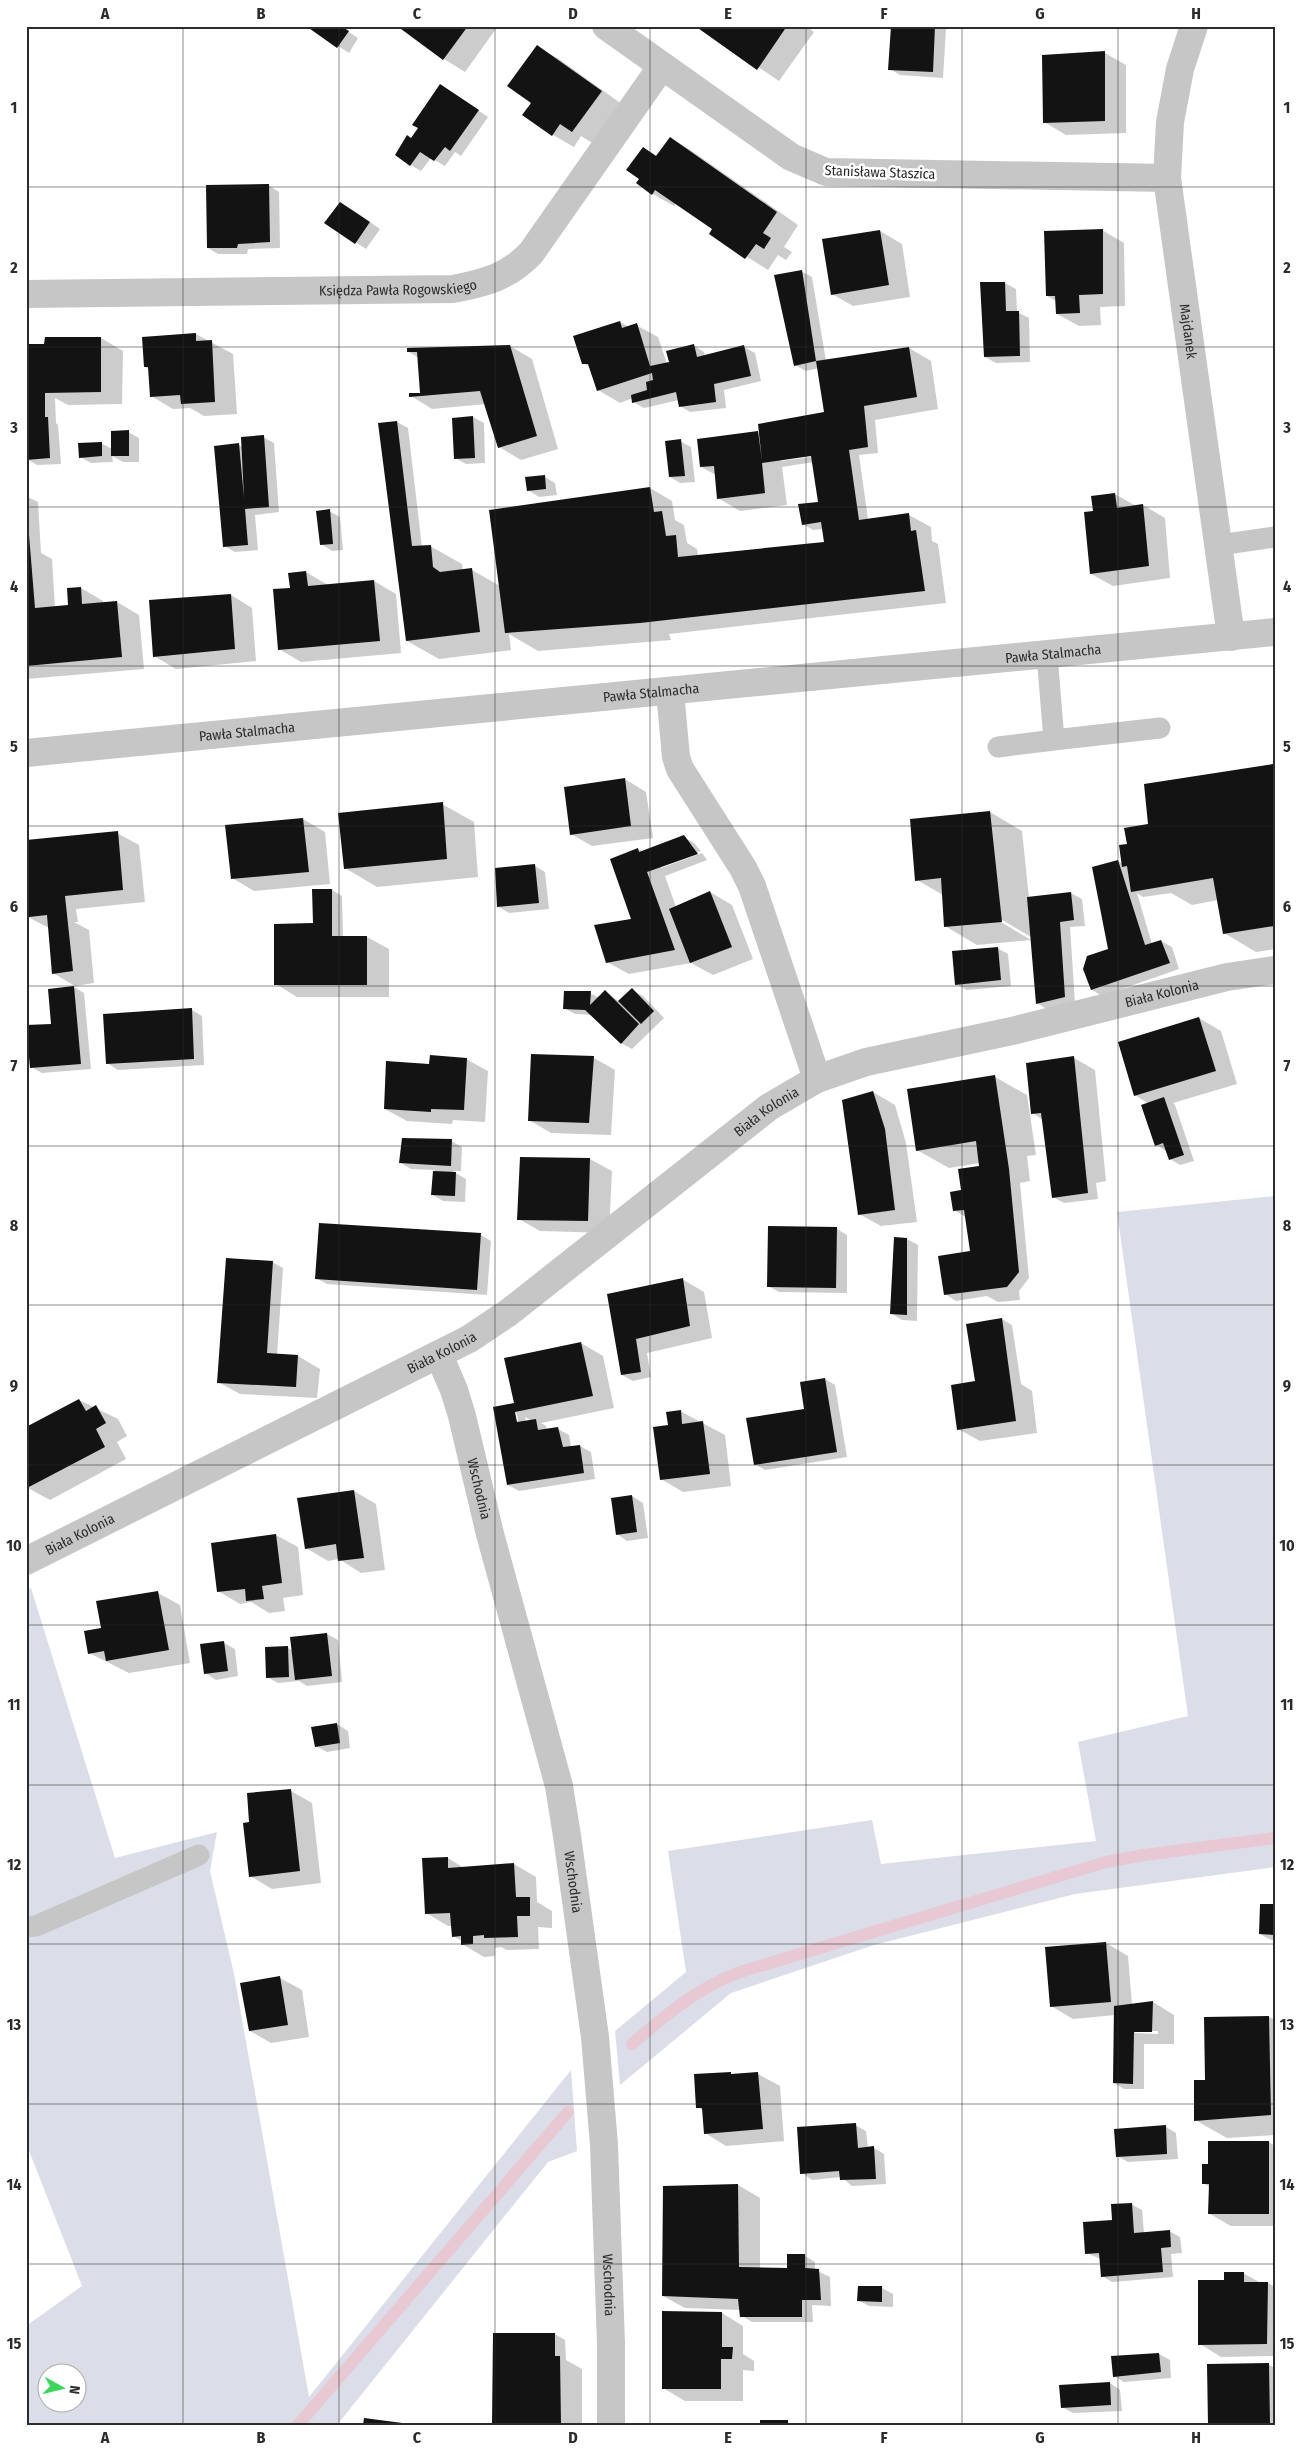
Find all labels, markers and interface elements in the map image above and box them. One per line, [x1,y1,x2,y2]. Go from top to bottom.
text: A [100,4,110,23]
text: B [257,4,266,23]
text: C [413,4,422,23]
text: D [568,4,578,23]
text: E [724,4,732,23]
text: F [880,4,888,23]
text: G [1035,4,1045,23]
text: H [1191,4,1201,23]
text: 1 [11,98,17,117]
text: 1 [1284,98,1290,117]
street label: Stanisława Staszica [824,162,936,183]
text: 2 [9,258,18,277]
text: 2 [1282,258,1291,277]
street label: Księdza Pawła Rogowskiego [319,276,479,300]
street label: Majdanek [1176,303,1200,360]
text: 3 [9,418,18,437]
text: 3 [1282,418,1291,437]
text: 4 [10,577,18,596]
text: 4 [1283,577,1291,596]
street label: Pawła Stalmacha [1004,641,1102,667]
street label: Pawła Stalmacha [602,680,700,706]
street label: Pawła Stalmacha [198,719,296,745]
text: 5 [10,737,18,756]
text: 5 [1283,737,1291,756]
text: 6 [10,897,18,916]
text: 6 [1283,897,1291,916]
street label: Biała Kolonia [1123,976,1201,1011]
text: 7 [11,1056,18,1075]
text: 7 [1284,1056,1291,1075]
street label: Biała Kolonia [731,1083,802,1140]
text: 8 [10,1216,19,1235]
text: 8 [1283,1216,1292,1235]
street label: Biała Kolonia [404,1328,480,1378]
text: 9 [10,1376,18,1395]
text: 9 [1283,1376,1291,1395]
street label: Wschodnia [463,1456,494,1521]
street label: Biała Kolonia [42,1510,118,1559]
text: 10 [6,1536,22,1555]
text: 10 [1279,1536,1295,1555]
text: 11 [7,1695,21,1714]
text: 11 [1280,1695,1294,1714]
street label: Wschodnia [560,1850,586,1914]
text: 12 [7,1855,22,1874]
text: 12 [1280,1855,1295,1874]
text: 13 [7,2015,22,2034]
text: 13 [1280,2015,1295,2034]
text: 14 [7,2175,22,2194]
text: 14 [1280,2175,1295,2194]
street label: Wschodnia [599,2254,618,2317]
text: 15 [7,2334,21,2353]
text: 15 [1280,2334,1294,2353]
north arrow [38,2364,88,2414]
text: N [65,2384,83,2395]
text: A [100,2428,110,2447]
text: B [257,2428,266,2447]
text: C [413,2428,422,2447]
text: D [568,2428,578,2447]
text: E [724,2428,732,2447]
text: F [880,2428,888,2447]
text: G [1035,2428,1045,2447]
text: H [1191,2428,1201,2447]

